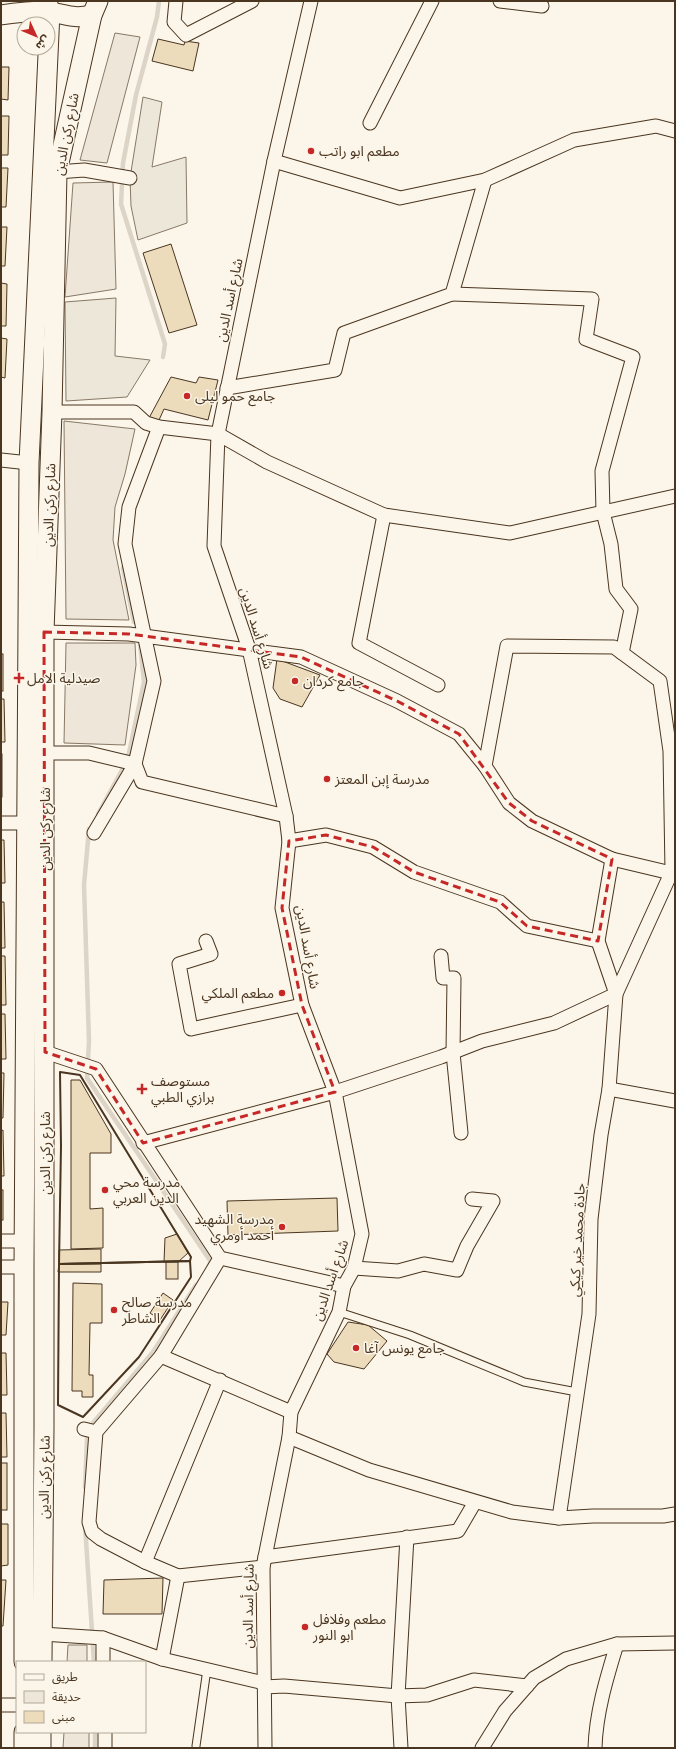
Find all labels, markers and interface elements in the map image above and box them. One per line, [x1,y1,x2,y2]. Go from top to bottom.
north arrow [16,16,56,56]
text: ش [33,33,53,53]
street label: شارع ركن الدين [50,91,85,177]
place label: مطعم ابو راتب [319,143,400,162]
marker: مطعم ابو راتب [306,146,316,156]
street label: شارع أسد الدين [212,257,249,344]
place label: جامع حمو ليلى [195,388,275,407]
marker: جامع حمو ليلى [182,391,192,401]
street label: شارع ركن الدين [40,463,61,547]
street label: شارع أسد الدين [234,585,278,672]
place label: صيدلية الامل [27,670,101,687]
marker: صيدلية الامل [14,673,24,683]
place label: جامع كردان [303,673,364,692]
marker: جامع كردان [290,676,300,686]
place label: مدرسة إبن المعتز [334,771,430,789]
marker: مدرسة إبن المعتز [322,774,332,784]
street label: شارع ركن الدين [37,787,56,871]
street label: شارع أسد الدين [290,904,324,991]
place label: مطعم الملكي [201,985,274,1004]
marker: مطعم الملكي [277,988,287,998]
place label: مستوصف برازي الطبي [151,1073,215,1108]
marker: مستوصف برازي الطبي [136,1083,148,1095]
street label: شارع ركن الدين [37,1111,56,1195]
place label: مدرسة محي الدين العربي [113,1174,180,1209]
street label: جادة محمد خير كيكي [566,1183,591,1298]
marker: مدرسة محي الدين العربي [100,1185,110,1195]
place label: مدرسة الشهيد أحمد أومري [195,1211,274,1246]
marker: مدرسة الشهيد أحمد أومري [277,1222,287,1232]
street label: شارع أسد الدين [308,1237,354,1324]
place label: مدرسة صالح الشاطر [121,1294,192,1327]
marker: مدرسة صالح الشاطر [109,1305,119,1315]
place label: جامع يونس آغا [364,1340,445,1359]
marker: جامع يونس آغا [351,1343,361,1353]
street label: شارع ركن الدين [35,1435,56,1519]
street label: شارع أسد الدين [238,1563,260,1649]
place label: مطعم وفلافل ابو النور [312,1611,386,1644]
marker: مطعم وفلافل ابو النور [300,1622,310,1632]
legend [16,1661,146,1733]
text: طريق [52,1670,78,1685]
text: حديقة [52,1690,81,1704]
text: مبنى [52,1710,75,1724]

